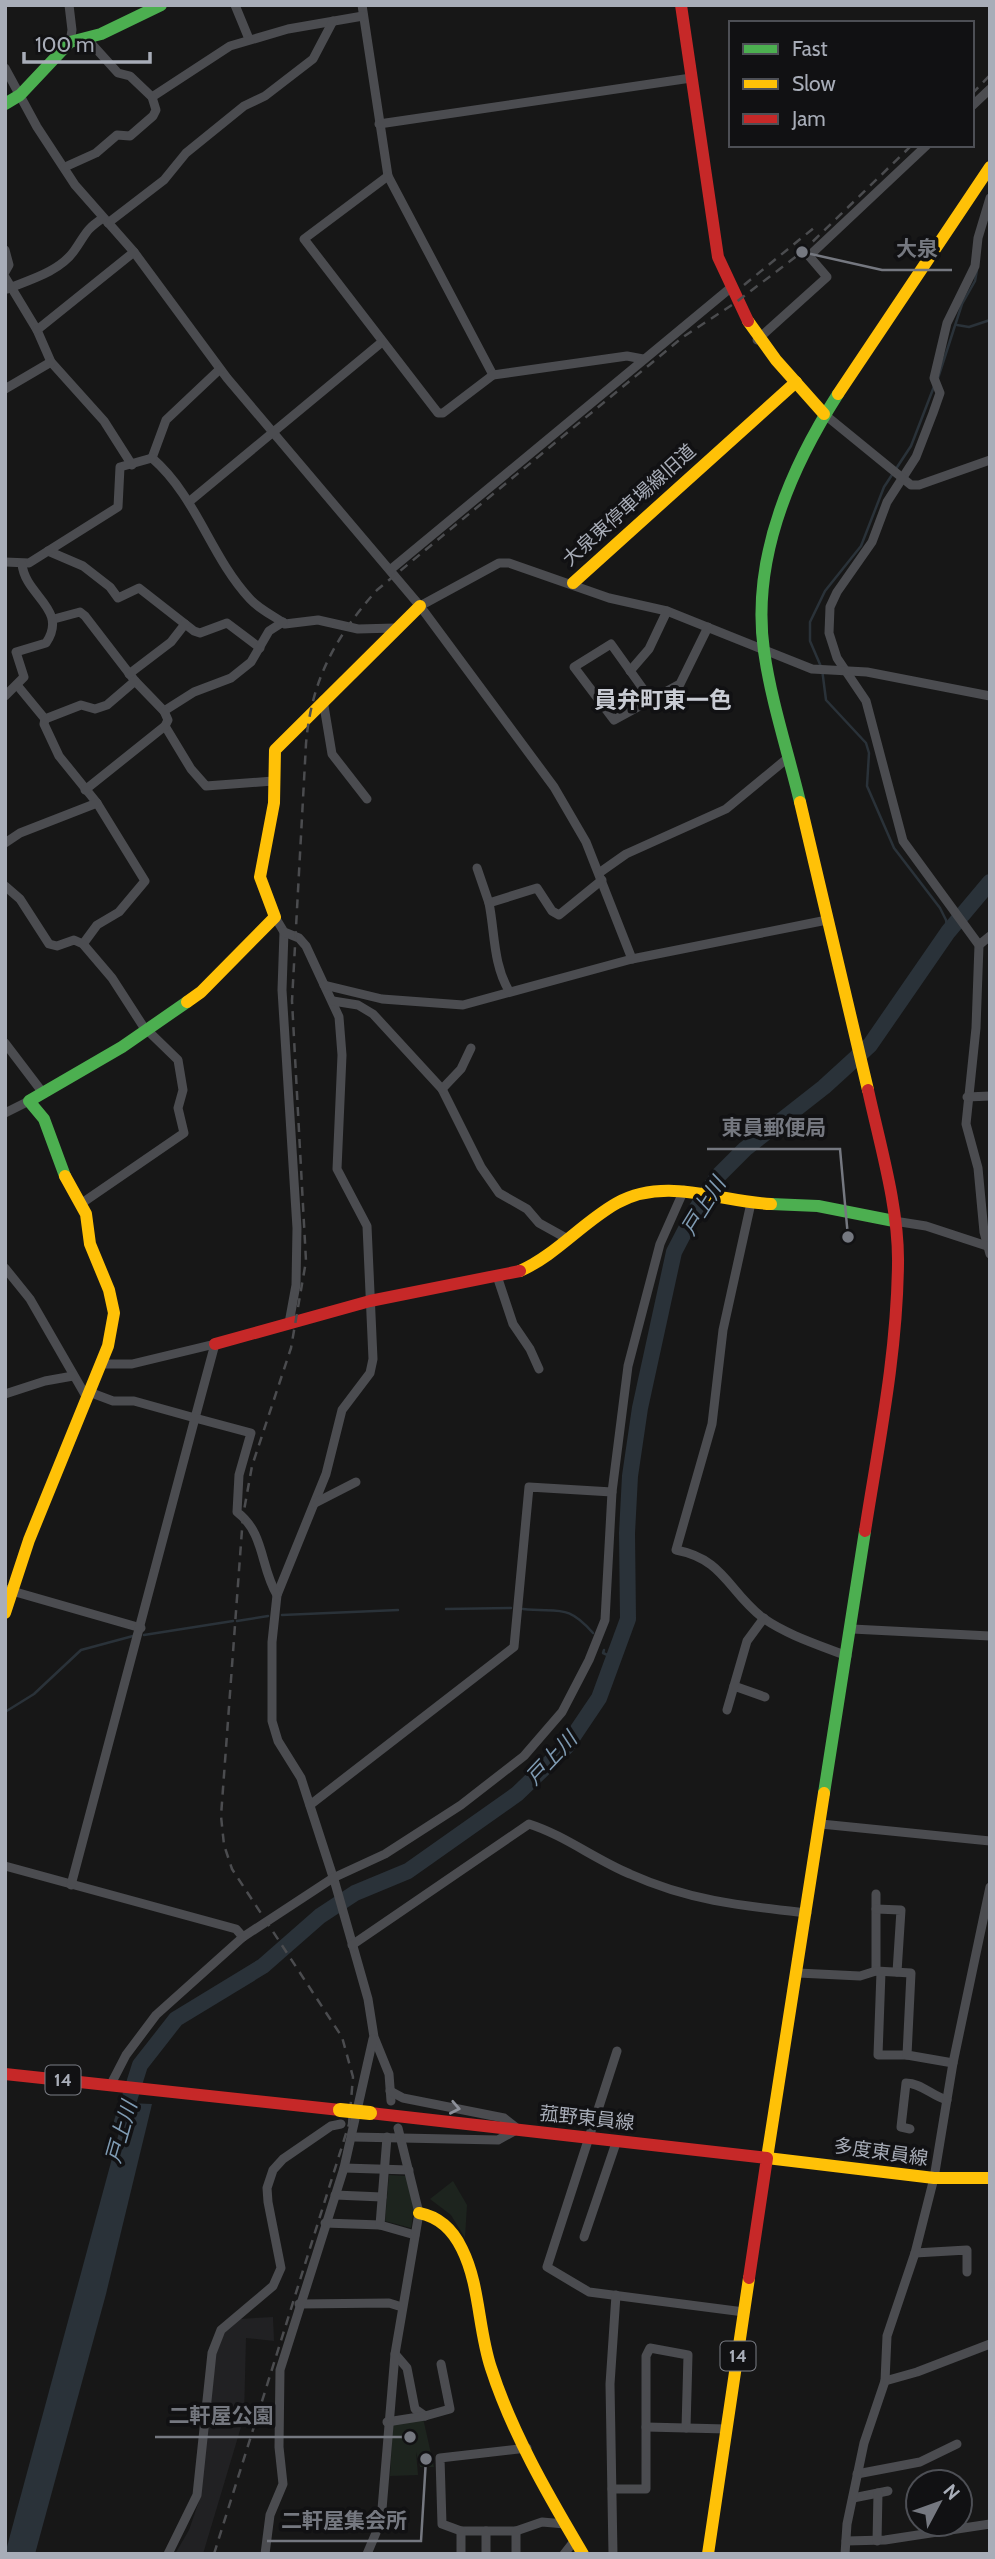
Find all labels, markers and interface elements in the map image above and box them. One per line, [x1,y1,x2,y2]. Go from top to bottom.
scale bar [24,21,150,65]
legend [729,21,974,147]
text: 100 m [35,32,94,57]
text: Fast [792,36,828,61]
text: Slow [792,71,836,96]
text: Jam [791,106,826,131]
callout: 大泉 [882,228,952,270]
text: 大泉 [896,236,938,261]
street label: 大泉東停車場線旧道 [558,439,700,571]
district label: 員弁町東一色 [594,686,732,714]
callout: 東員郵便局 [707,1107,840,1149]
text: 東員郵便局 [722,1115,827,1140]
water label: 戸上川 [676,1171,731,1239]
water label: 戸上川 [520,1725,583,1790]
road number: 14 [46,2066,80,2094]
water label: 戸上川 [100,2096,142,2166]
one-way arrow [449,2100,461,2115]
street label: 菰野東員線 [539,2102,635,2134]
street label: 多度東員線 [832,2134,930,2170]
road number: 14 [720,2342,756,2370]
callout: 二軒屋公園 [155,2395,288,2437]
text: 二軒屋公園 [169,2403,274,2428]
north arrow [904,2468,974,2538]
text: N [938,2480,965,2505]
callout: 二軒屋集会所 [267,2499,421,2541]
text: 二軒屋集会所 [281,2508,407,2533]

